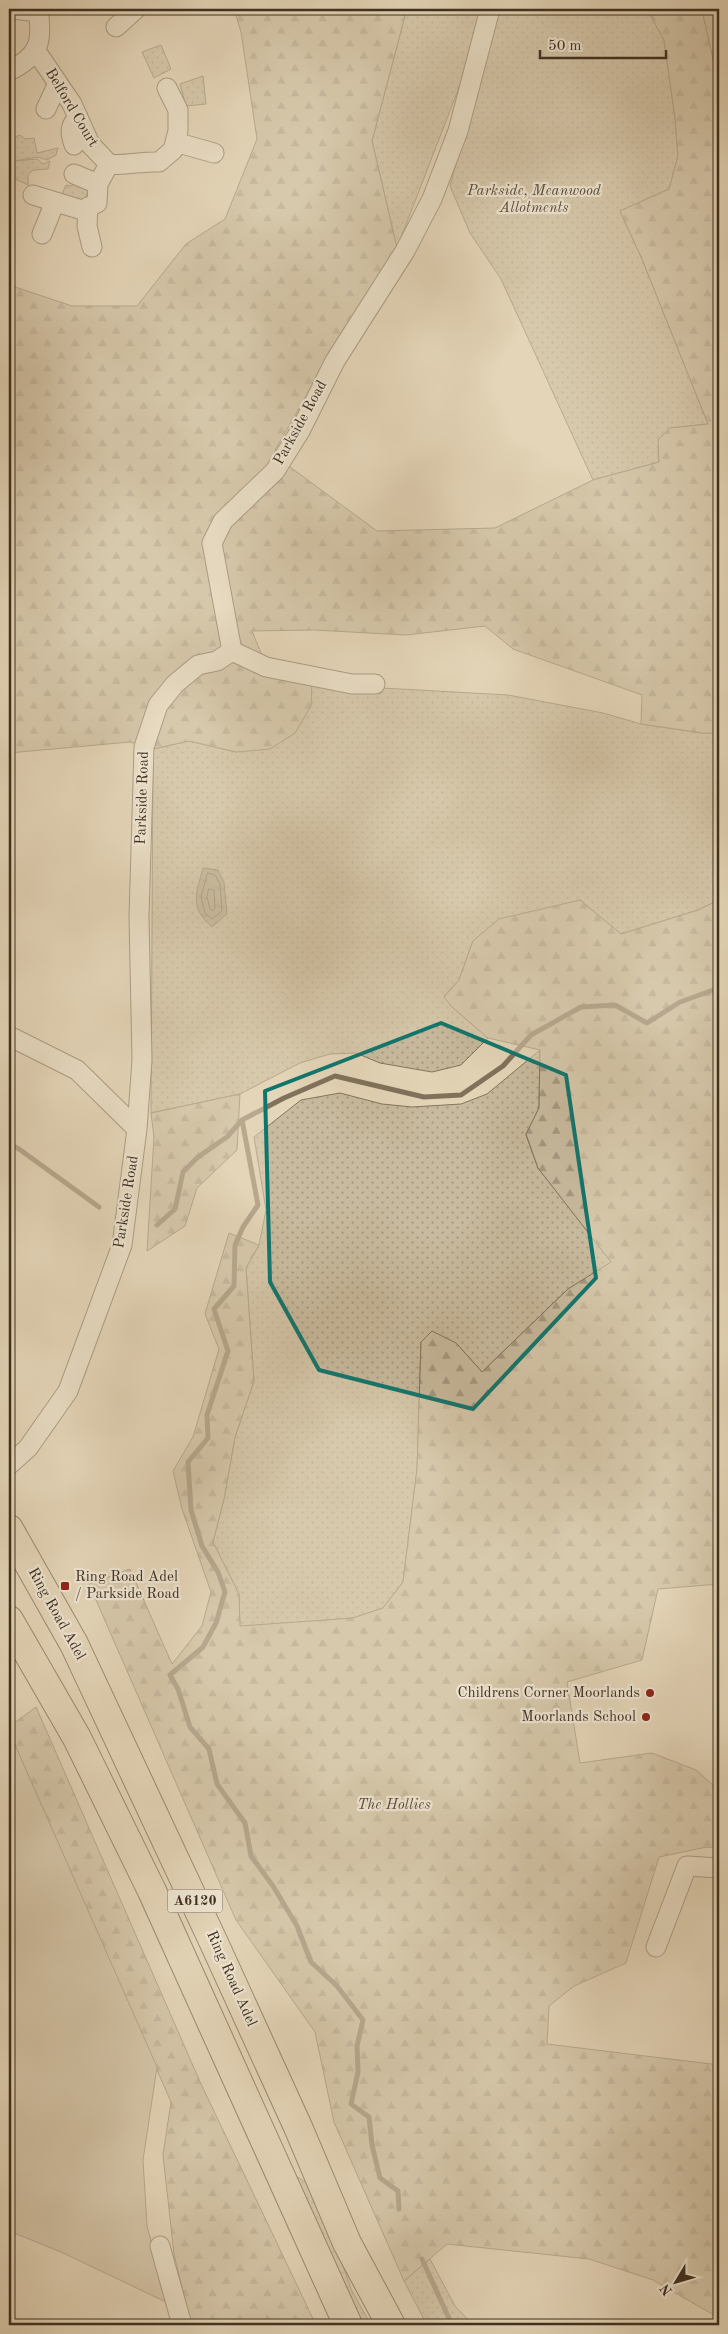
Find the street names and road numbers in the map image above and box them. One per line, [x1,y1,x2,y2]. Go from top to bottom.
street label: Belford Court [42,66,100,150]
street label: Parkside Road [272,378,330,468]
street label: Parkside Road [134,751,152,845]
street label: Parkside Road [112,1154,142,1250]
street label: Ring Road Adel [24,1565,88,1663]
road number: A6120 [168,1890,222,1912]
street label: Ring Road Adel [203,1929,259,2029]

